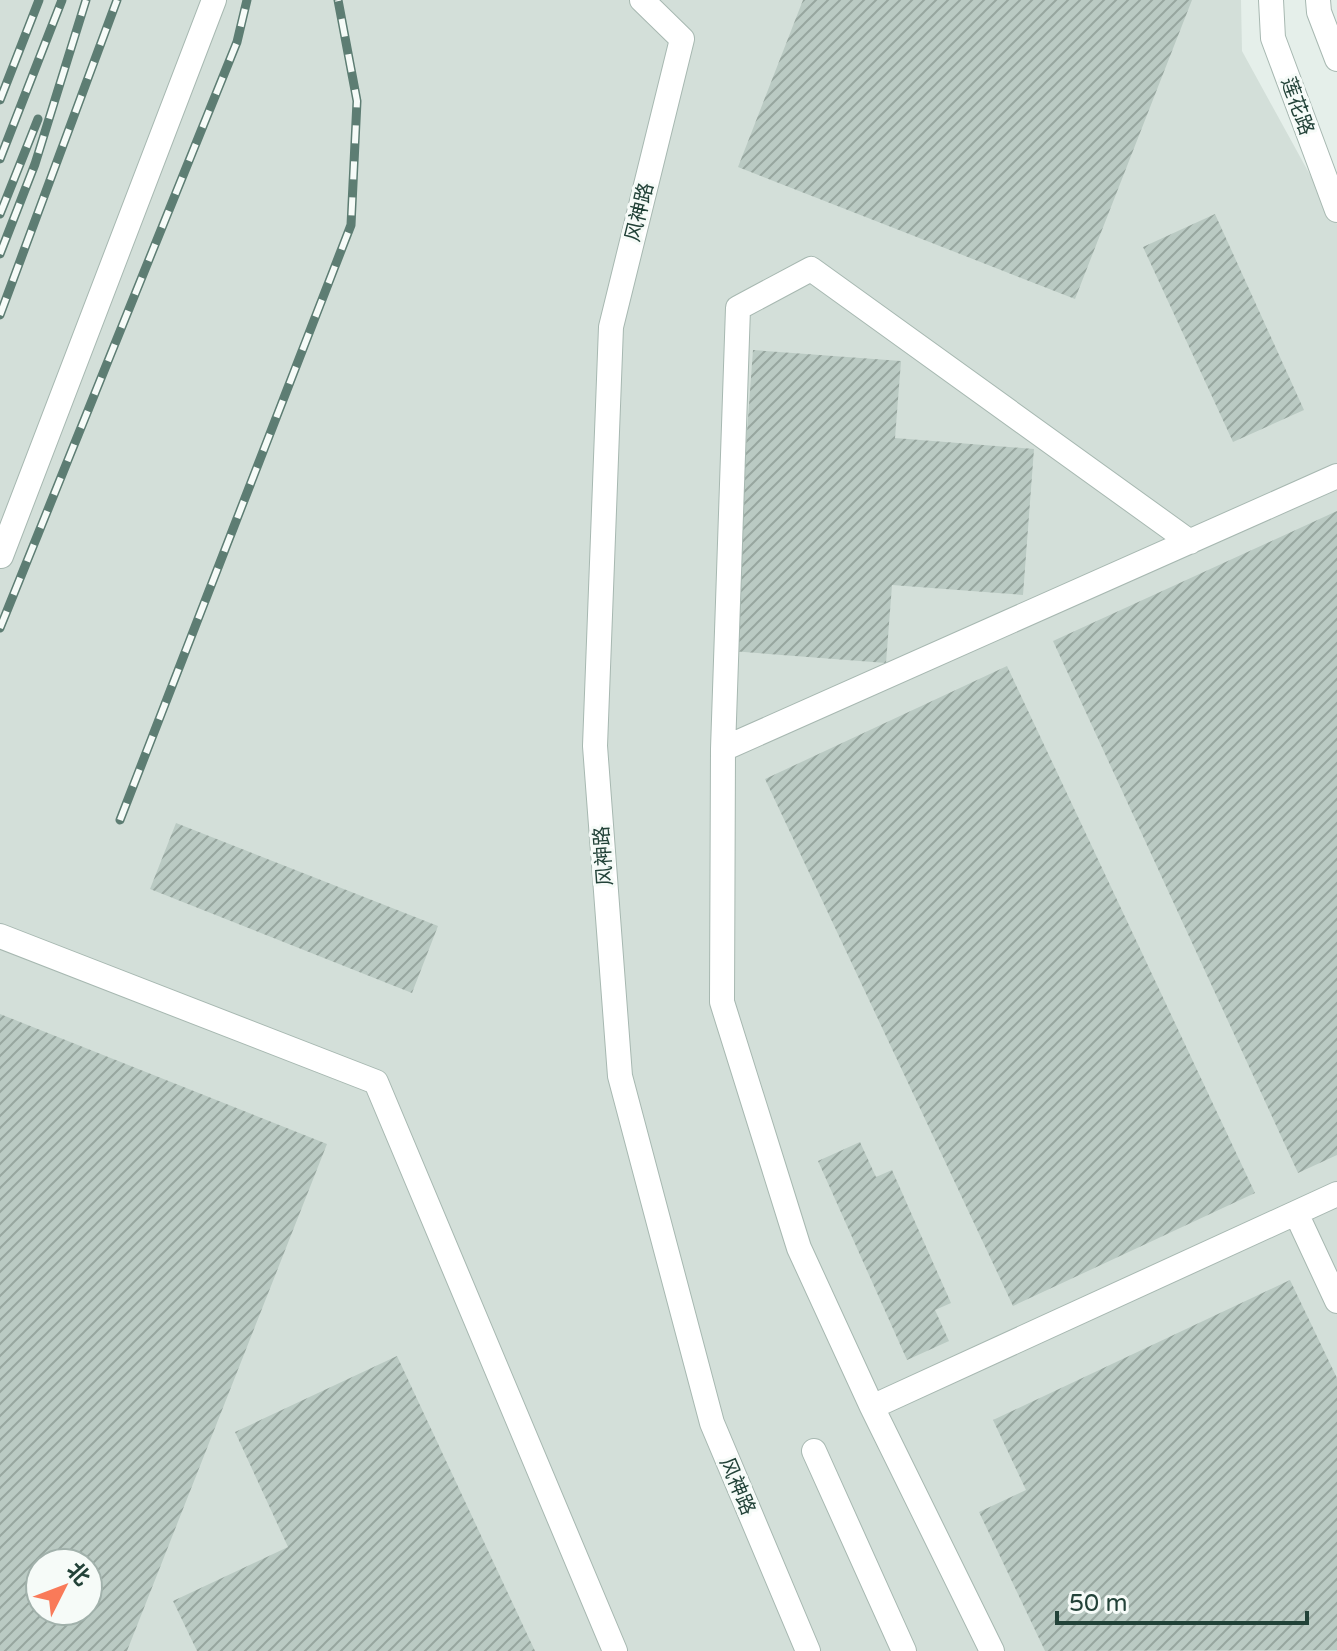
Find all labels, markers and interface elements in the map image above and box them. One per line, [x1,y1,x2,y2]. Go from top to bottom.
street label: 莲花路 [1276,74,1319,139]
street label: 风神路 [621,180,659,244]
street label: 风神路 [590,825,618,887]
street label: 风神路 [714,1454,760,1519]
north arrow [24,1547,104,1627]
text: 北 [61,1557,95,1591]
scale bar [1057,1575,1307,1625]
text: 50 m [1069,1589,1127,1618]

